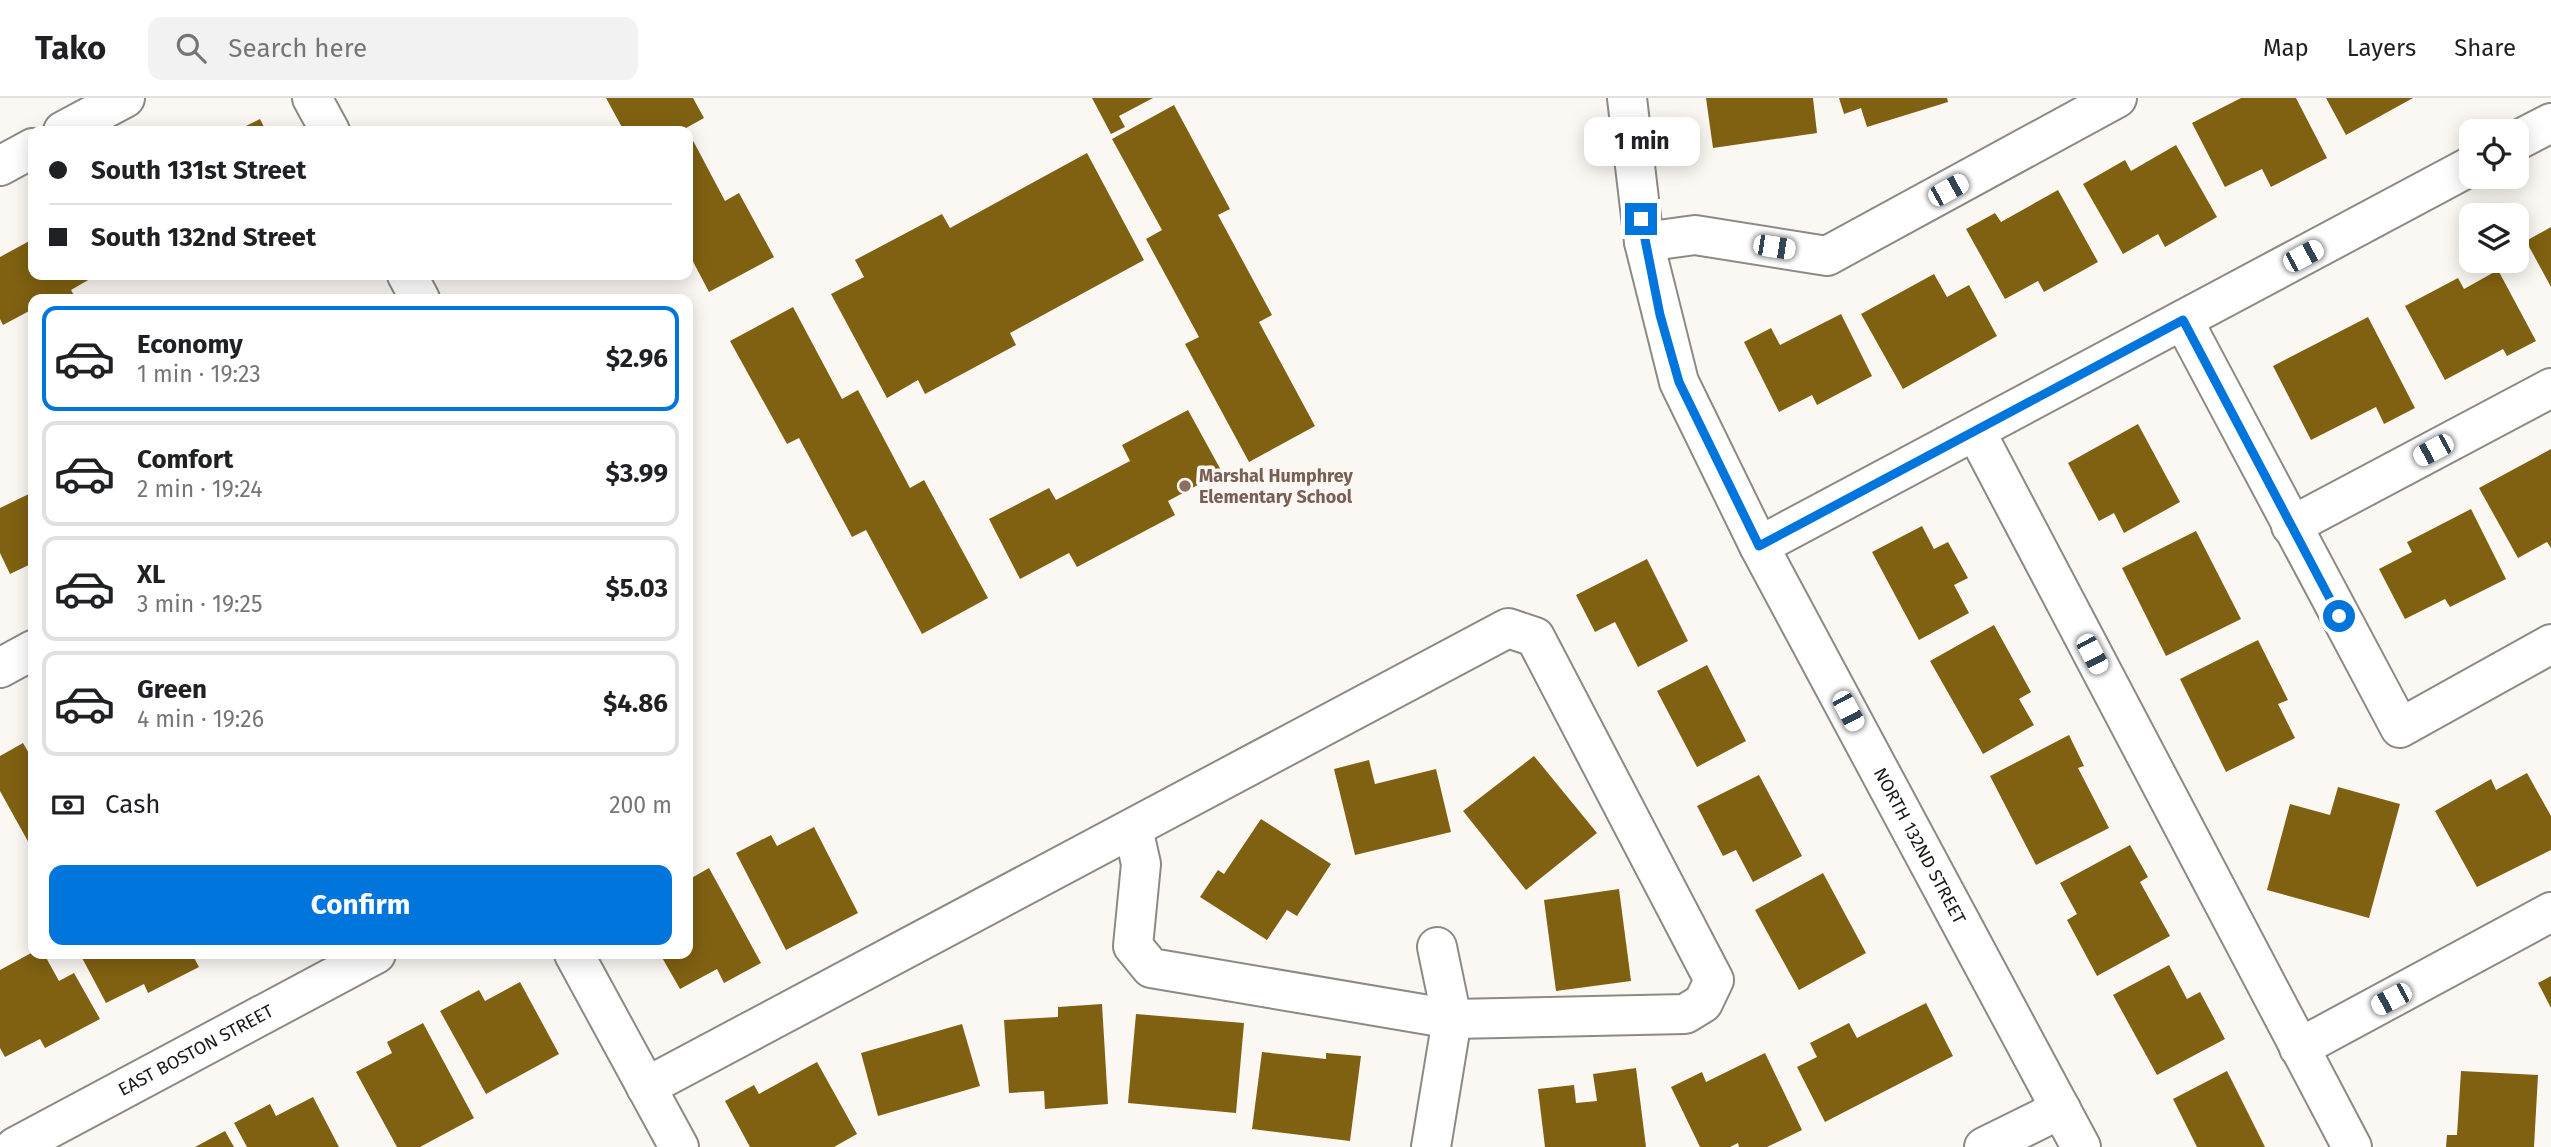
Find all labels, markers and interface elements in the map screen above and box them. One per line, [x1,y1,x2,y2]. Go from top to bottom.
search box [148,17,638,80]
text: Tako [35,28,106,68]
icon: search [172,29,210,67]
text: Search here [228,33,367,64]
text: Map [2263,34,2309,62]
text: Layers [2347,34,2416,62]
text: Share [2454,34,2516,62]
callout: 1 min [1583,117,1699,166]
map controls [2459,119,2529,273]
button: locate [2459,119,2529,189]
text: 1 min [1614,127,1670,155]
text: South 131st Street [91,155,306,186]
car [1925,171,1972,209]
route end [1625,203,1657,235]
button: layers [2459,203,2529,273]
text: South 132nd Street [91,222,316,253]
car [1752,233,1797,261]
car [2280,237,2327,275]
icon: car [53,327,116,390]
text: Economy [137,329,243,360]
text: $2.96 [606,343,668,374]
text: 1 min · 19:23 [137,360,261,388]
car [2410,431,2457,469]
icon: car [53,442,116,505]
text: Comfort [137,444,233,475]
text: $3.99 [605,458,668,489]
place label: Marshal Humphrey Elementary School [1199,465,1353,508]
text: 2 min · 19:24 [137,475,262,503]
marker: Marshal Humphrey Elementary School [1177,478,1193,494]
icon: car [53,557,116,620]
text: XL [137,559,165,590]
text: $5.03 [605,573,668,604]
text: 3 min · 19:25 [137,590,262,618]
route start [2323,600,2355,632]
car [2073,631,2112,677]
icon: car [53,672,116,735]
text: Green [137,674,207,705]
text: $4.86 [603,688,668,719]
car [1829,688,1868,734]
text: 4 min · 19:26 [137,705,264,733]
street label: NORTH 132ND STREET [1869,764,1971,928]
icon: cash [49,786,87,824]
text: Cash [105,789,161,820]
text: 200 m [609,791,672,819]
button: Confirm [49,865,672,945]
car [2368,980,2415,1018]
street label: EAST BOSTON STREET [114,1000,278,1101]

